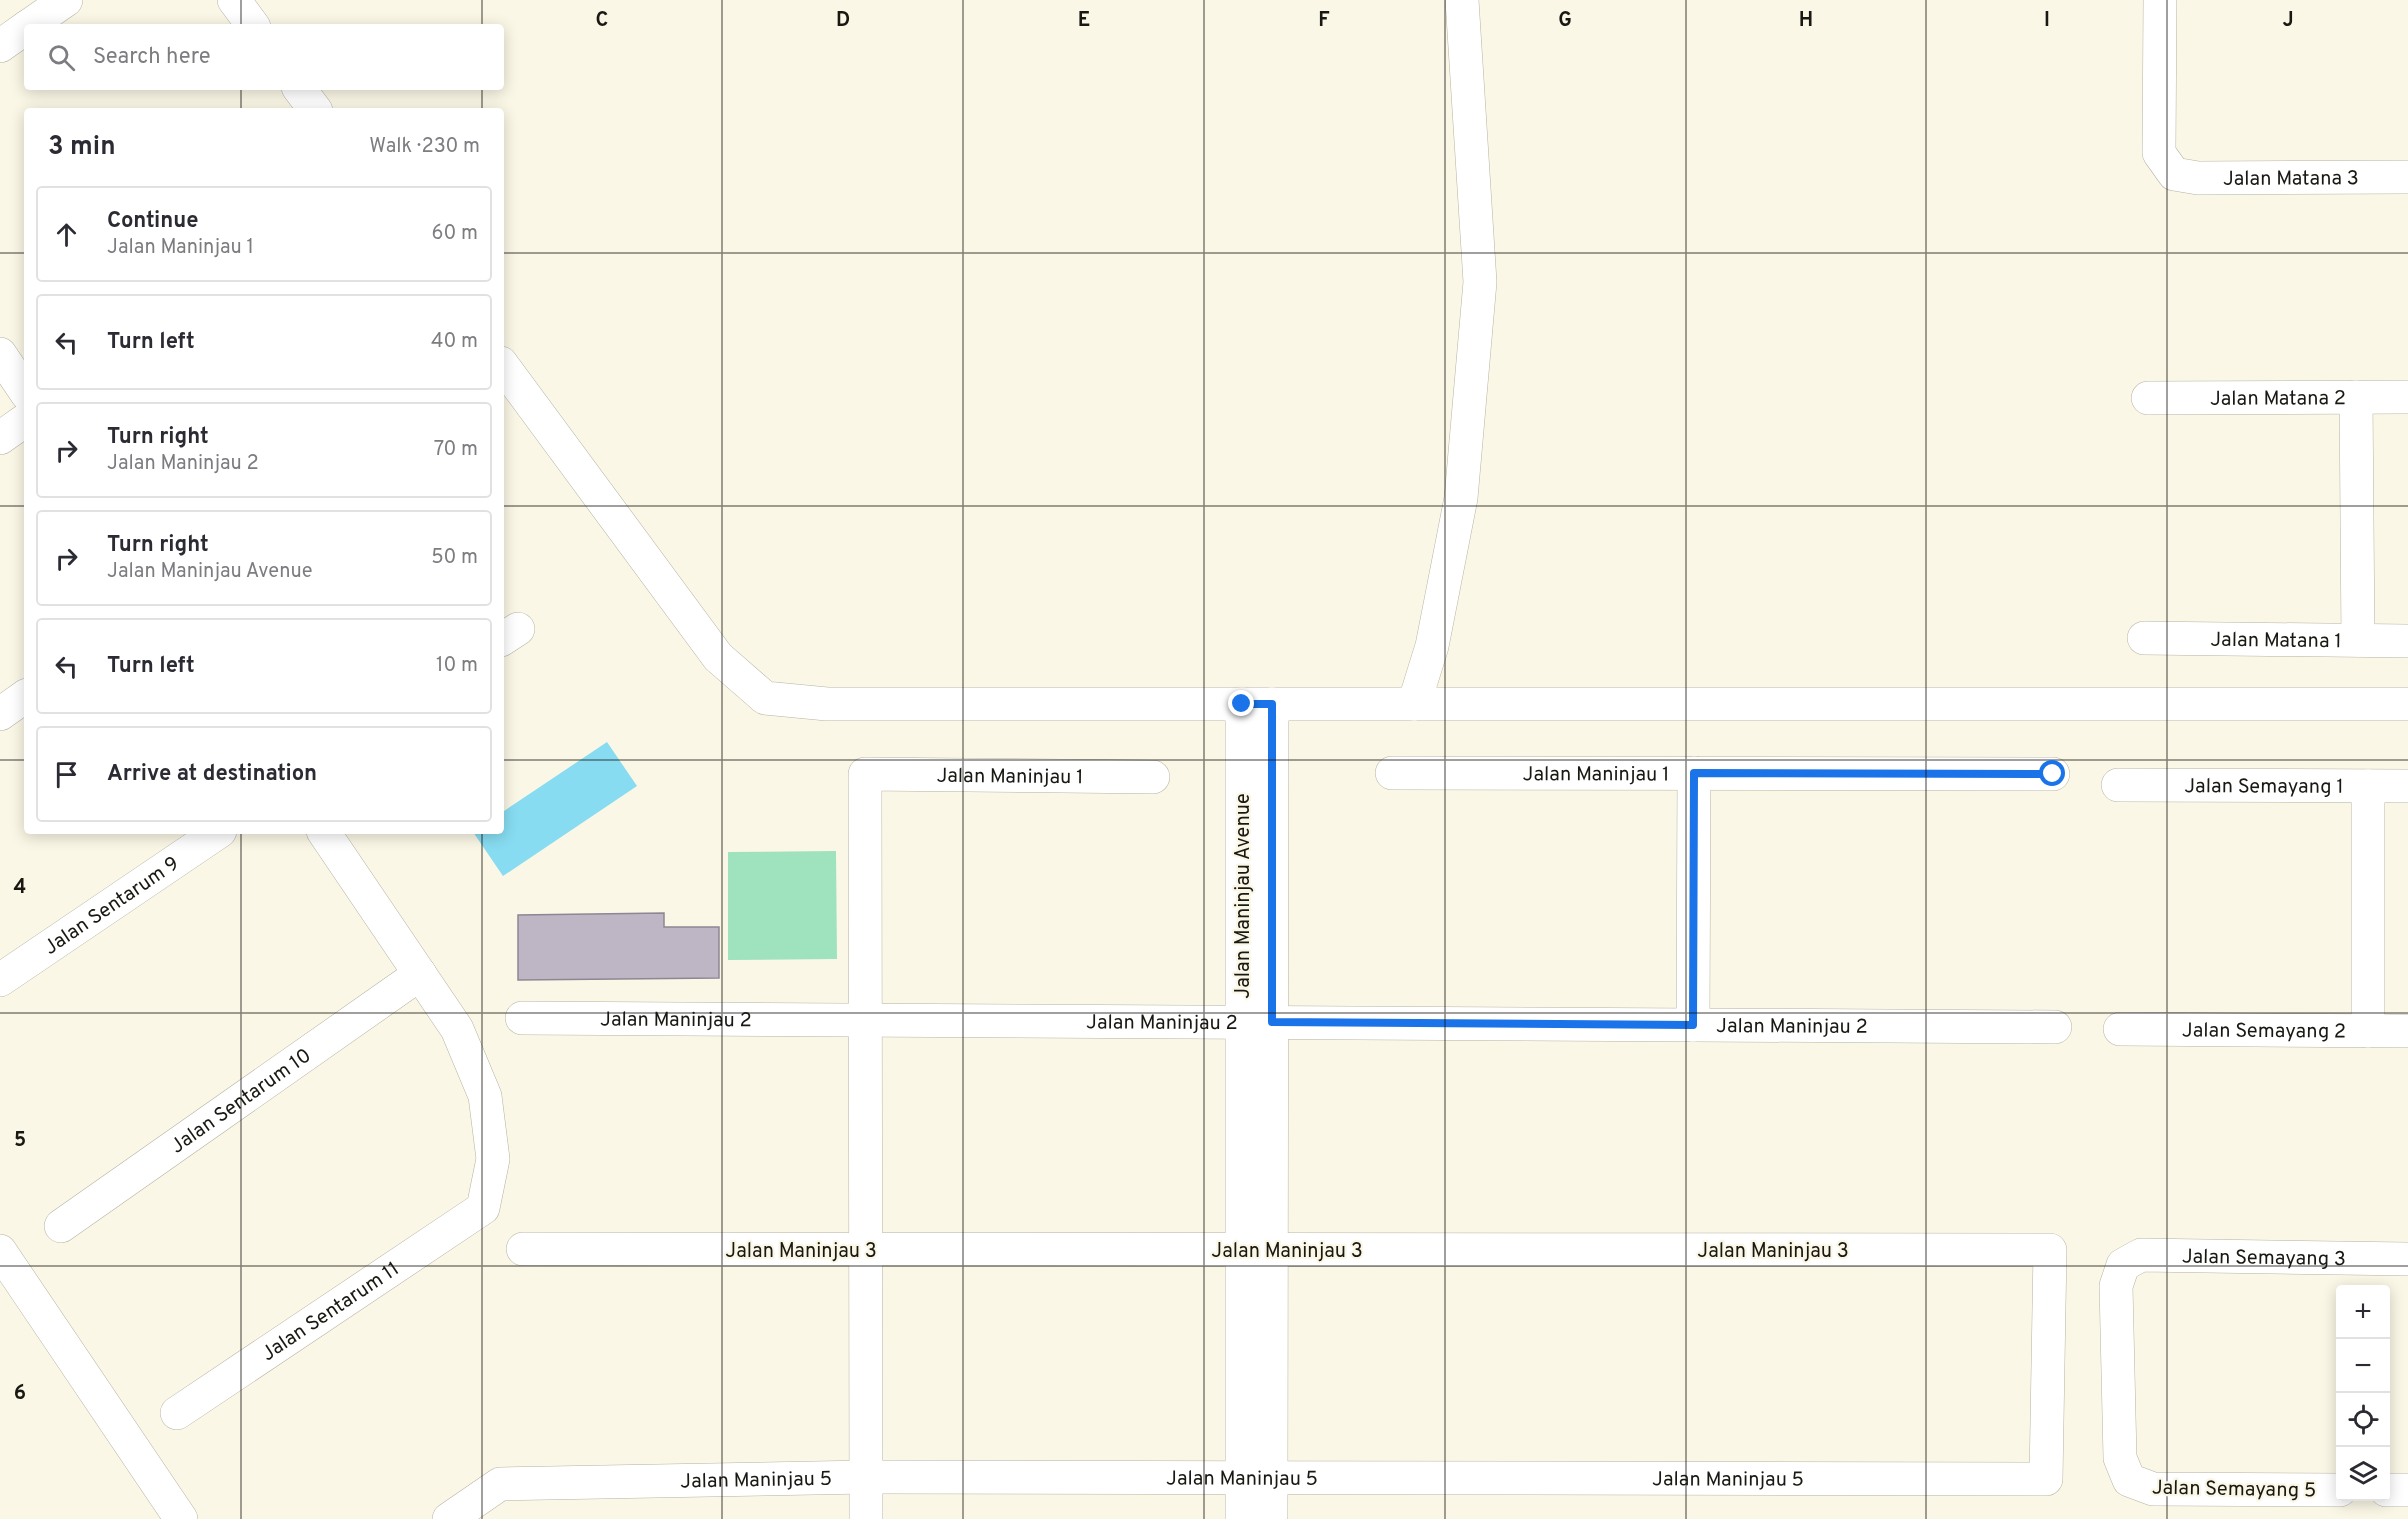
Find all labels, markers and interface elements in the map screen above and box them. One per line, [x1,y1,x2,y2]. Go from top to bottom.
text: C [596,8,608,34]
text: D [836,8,850,34]
text: E [1078,8,1090,34]
text: F [1318,8,1330,34]
text: G [1558,8,1572,34]
text: H [1799,8,1813,34]
text: I [2044,8,2050,34]
text: J [2282,8,2294,34]
search box [24,24,504,90]
icon: search [45,41,78,74]
text: Search here [93,44,211,71]
text: 3 min [48,131,116,164]
text: Walk · 230 m [369,134,480,160]
street label: Jalan Matana 3 [2223,166,2359,193]
text: Continue [107,208,198,235]
icon: ahead [50,218,83,251]
text: 60 m [432,221,478,247]
text: Jalan Maninjau 1 [107,235,254,261]
icon: left [50,326,83,359]
text: Turn left [107,329,195,356]
text: 40 m [431,329,478,355]
street label: Jalan Matana 2 [2210,386,2346,413]
text: Turn right [107,424,209,451]
icon: right [50,434,83,467]
text: 70 m [434,437,478,463]
text: Jalan Maninjau 2 [107,451,259,477]
text: Turn right [107,532,209,559]
icon: right [50,542,83,575]
text: 50 m [431,545,478,571]
text: Jalan Maninjau Avenue [107,559,313,585]
street label: Jalan Matana 1 [2210,628,2342,655]
icon: left [50,650,83,683]
text: Turn left [107,653,195,680]
text: 10 m [436,653,478,679]
route end [1228,690,1254,716]
icon: arrive [50,758,83,791]
route start [2039,760,2065,786]
text: Arrive at destination [107,761,317,788]
street label: Jalan Maninjau 1 [1522,762,1670,788]
street label: Jalan Maninjau 1 [936,764,1084,791]
street label: Jalan Semayang 1 [2184,774,2344,801]
street label: Jalan Maninjau Avenue [1231,793,1257,999]
street label: Jalan Sentarum 9 [39,852,185,962]
text: 4 [14,875,26,901]
street label: Jalan Maninjau 2 [600,1007,752,1034]
street label: Jalan Maninjau 2 [1086,1010,1238,1037]
street label: Jalan Maninjau 2 [1716,1014,1868,1041]
street label: Jalan Semayang 2 [2182,1018,2346,1046]
street label: Jalan Sentarum 10 [166,1043,317,1160]
text: 5 [14,1128,26,1154]
street label: Jalan Maninjau 3 [725,1239,877,1265]
street label: Jalan Maninjau 3 [1211,1239,1363,1265]
street label: Jalan Maninjau 3 [1697,1239,1849,1265]
street label: Jalan Semayang 3 [2182,1245,2346,1273]
street label: Jalan Sentarum 11 [257,1257,405,1368]
map controls [2336,1285,2390,1501]
button: + [2336,1285,2390,1339]
button: − [2336,1339,2390,1393]
text: 6 [14,1381,26,1407]
button: locate [2336,1393,2390,1447]
button: layers [2336,1447,2390,1501]
street label: Jalan Maninjau 5 [680,1467,832,1496]
street label: Jalan Maninjau 5 [1166,1467,1318,1493]
street label: Jalan Maninjau 5 [1652,1467,1804,1494]
street label: Jalan Semayang 5 [2152,1476,2316,1504]

